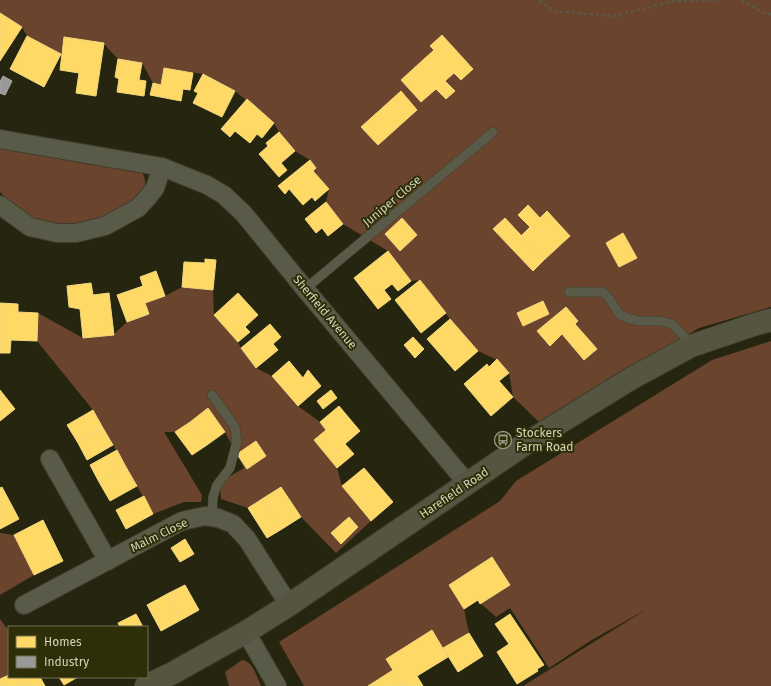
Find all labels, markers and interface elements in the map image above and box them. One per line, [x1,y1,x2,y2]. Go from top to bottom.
street label: Juniper Close [360,173,424,229]
street label: Sherfield Avenue [290,272,360,352]
place label: Stockers Farm Road [516,426,573,454]
bus stop icon: Stockers Farm Road [493,430,513,450]
street label: Harefield Road [417,465,491,521]
street label: Malm Close [128,515,190,555]
legend [8,626,148,678]
text: Homes [44,635,82,649]
text: Industry [44,655,89,669]

